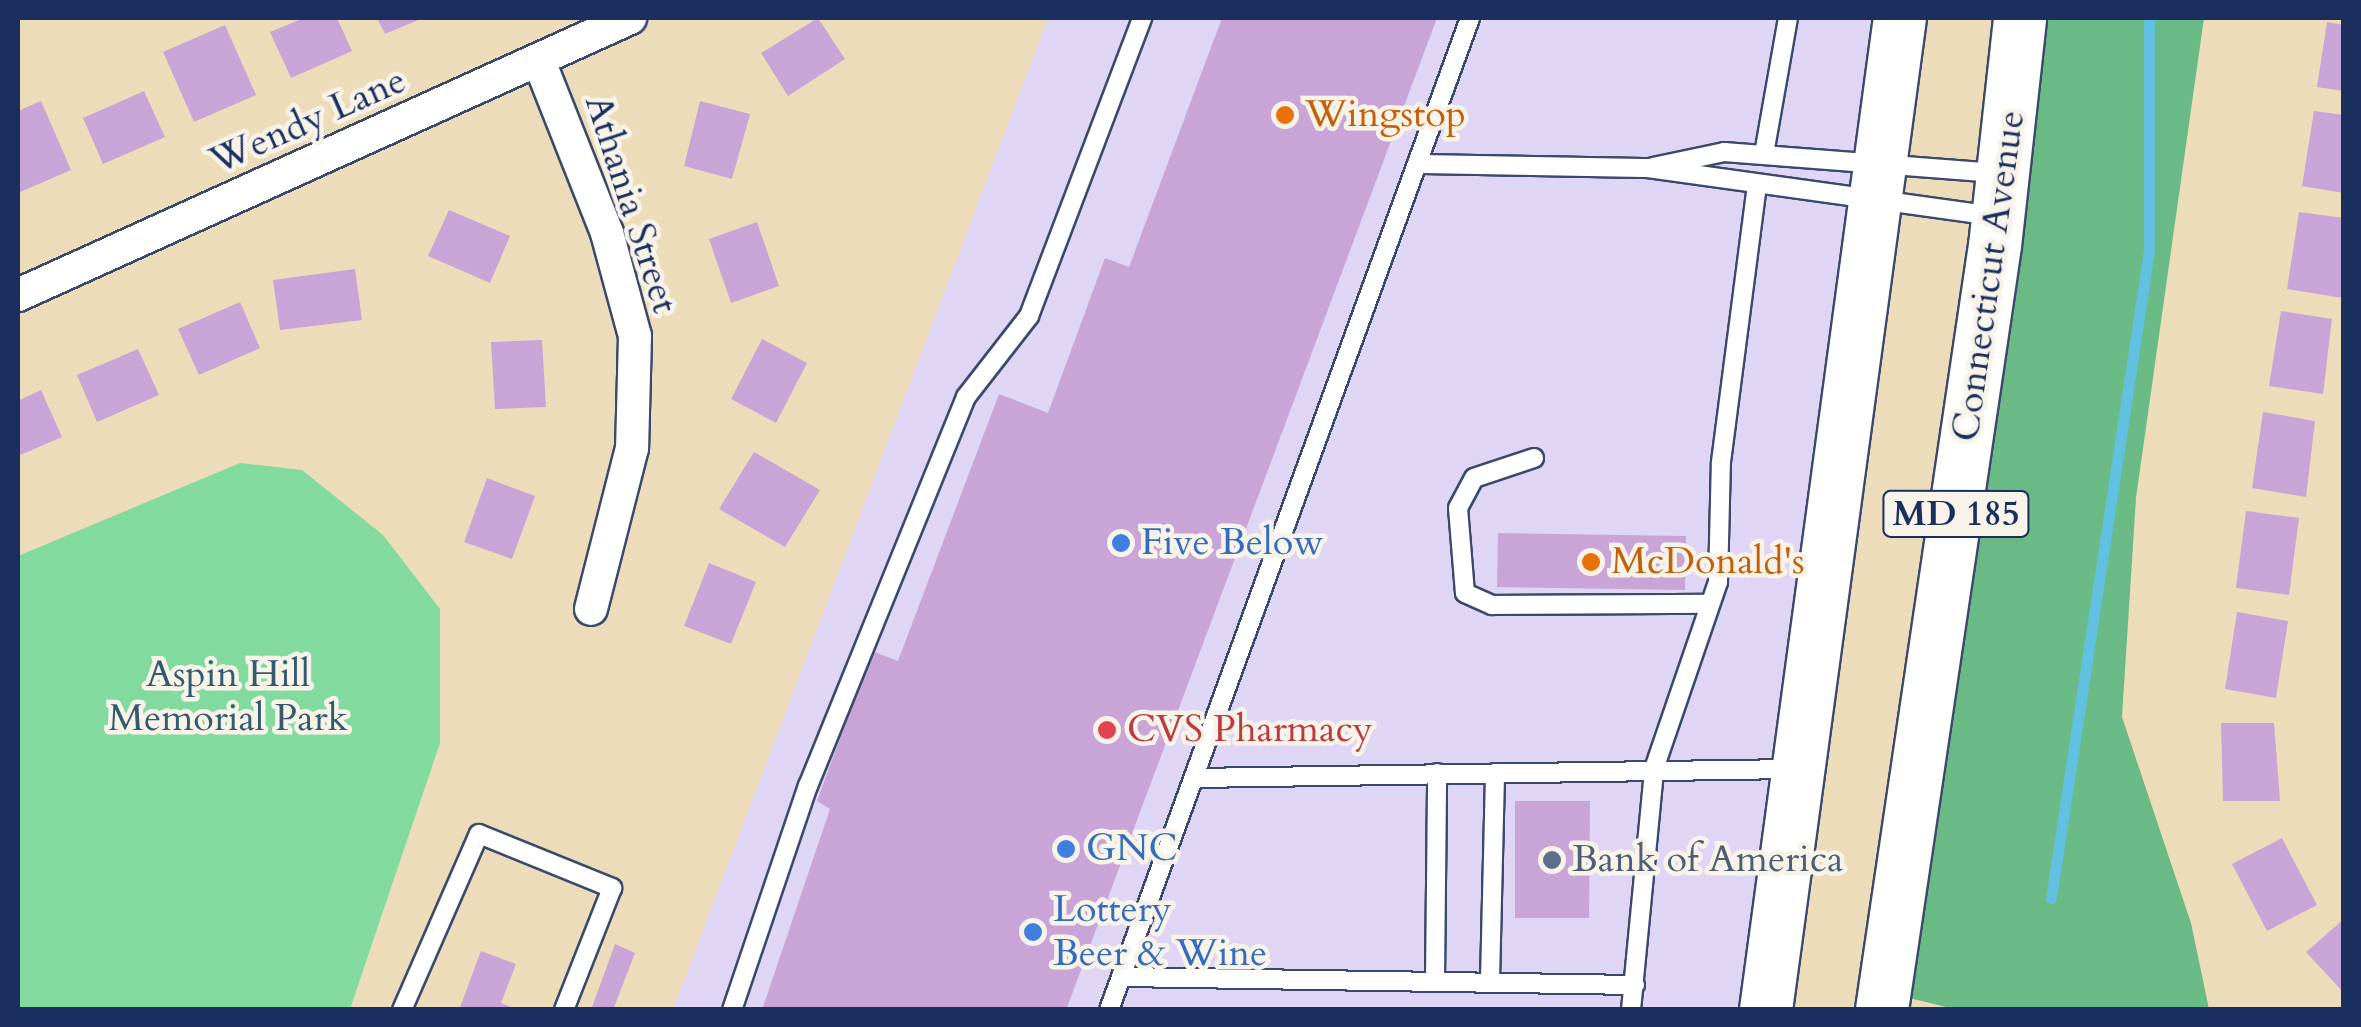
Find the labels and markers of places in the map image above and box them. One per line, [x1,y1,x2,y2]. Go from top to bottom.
place label: Wingstop [1305,92,1466,138]
marker: Wingstop [1274,104,1296,126]
place label: Five Below [1141,520,1324,566]
marker: Five Below [1110,532,1132,554]
place label: McDonald's [1611,539,1805,585]
marker: McDonald's [1580,551,1602,573]
place label: CVS Pharmacy [1127,707,1373,753]
marker: CVS Pharmacy [1096,719,1118,741]
place label: GNC [1086,826,1178,872]
place label: Bank of America [1572,837,1843,883]
marker: GNC [1055,838,1077,860]
marker: Bank of America [1541,849,1563,871]
place label: Lottery Beer & Wine [1053,887,1267,976]
marker: Lottery Beer & Wine [1022,921,1044,943]

